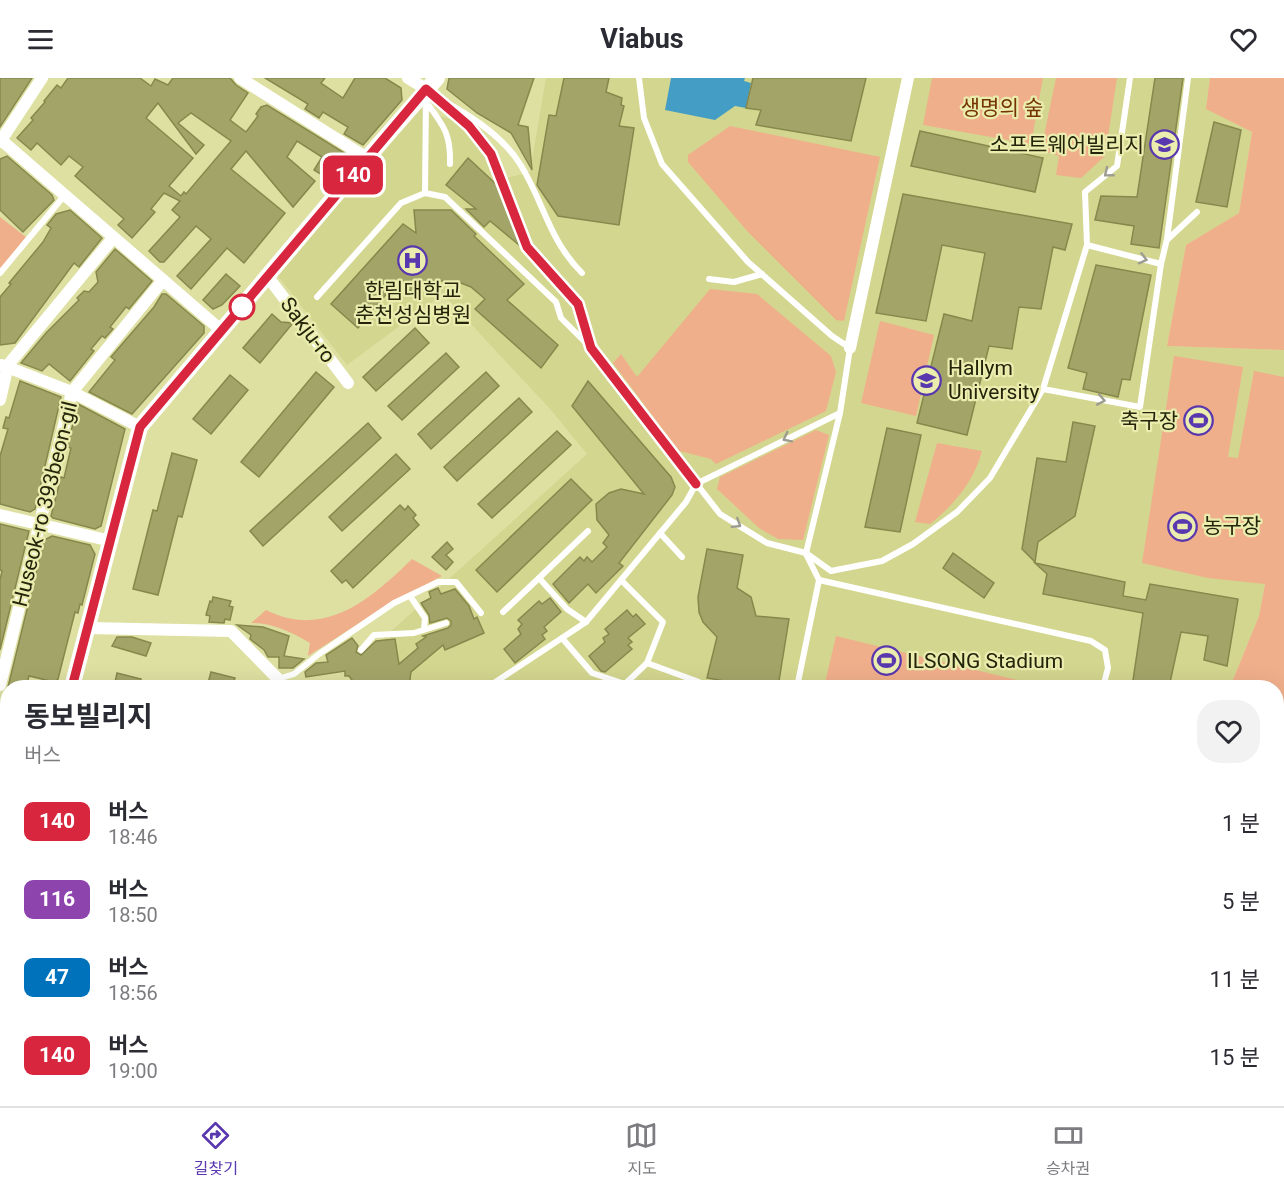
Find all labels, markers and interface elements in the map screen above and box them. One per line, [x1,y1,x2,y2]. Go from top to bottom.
icon: menu [24,23,57,56]
text: Viabus [600,23,684,55]
icon: heart [1227,23,1260,56]
park label: 생명의 숲 [961,96,1043,120]
school or university icon: 소프트웨어빌리지 [1149,129,1181,161]
place label: 소프트웨어빌리지 [989,133,1144,157]
line badge: 140 [318,156,388,194]
text: 140 [335,163,371,187]
one-way arrow [1104,166,1115,177]
hospital icon: 한림대학교 춘천성심병원 [397,244,429,276]
one-way arrow [1138,252,1148,265]
place label: 한림대학교 춘천성심병원 [355,279,471,327]
street label: Sakju-ro [276,292,340,368]
unlabelled marker [229,294,255,320]
place label: Hallym University [948,356,1039,404]
school or university icon: Hallym University [911,364,943,396]
one-way arrow [1095,393,1105,406]
street label: Huseok-ro 393beon-gil [8,399,82,609]
sports icon: 축구장 [1183,405,1215,437]
place label: 축구장 [1120,409,1178,433]
one-way arrow [782,431,793,442]
sports icon: 농구장 [1166,510,1198,542]
place label: 농구장 [1203,514,1261,538]
one-way arrow [731,517,741,529]
sports icon: ILSONG Stadium [870,645,902,677]
place label: ILSONG Stadium [907,649,1063,673]
text: 동보빌리지 [24,700,153,733]
button: heart [1197,700,1260,763]
text: 버스 [24,743,61,767]
text: 버스 [108,799,148,824]
text: 140 [39,809,75,833]
text: 1 분 [1222,811,1260,836]
text: 18:46 [108,825,158,849]
text: 버스 [108,877,148,902]
text: 116 [39,887,75,911]
text: 5 분 [1222,889,1260,914]
text: 18:50 [108,903,158,927]
text: 버스 [108,955,148,980]
text: 47 [45,965,69,989]
text: 11 분 [1210,967,1260,992]
text: 18:56 [108,981,158,1005]
text: 버스 [108,1033,148,1058]
text: 140 [39,1043,75,1067]
text: 15 분 [1210,1045,1260,1070]
text: 19:00 [108,1059,158,1083]
tab: 길찾기 [194,1119,238,1179]
tab: 지도 [625,1119,658,1179]
tab: 승차권 [1046,1119,1090,1179]

